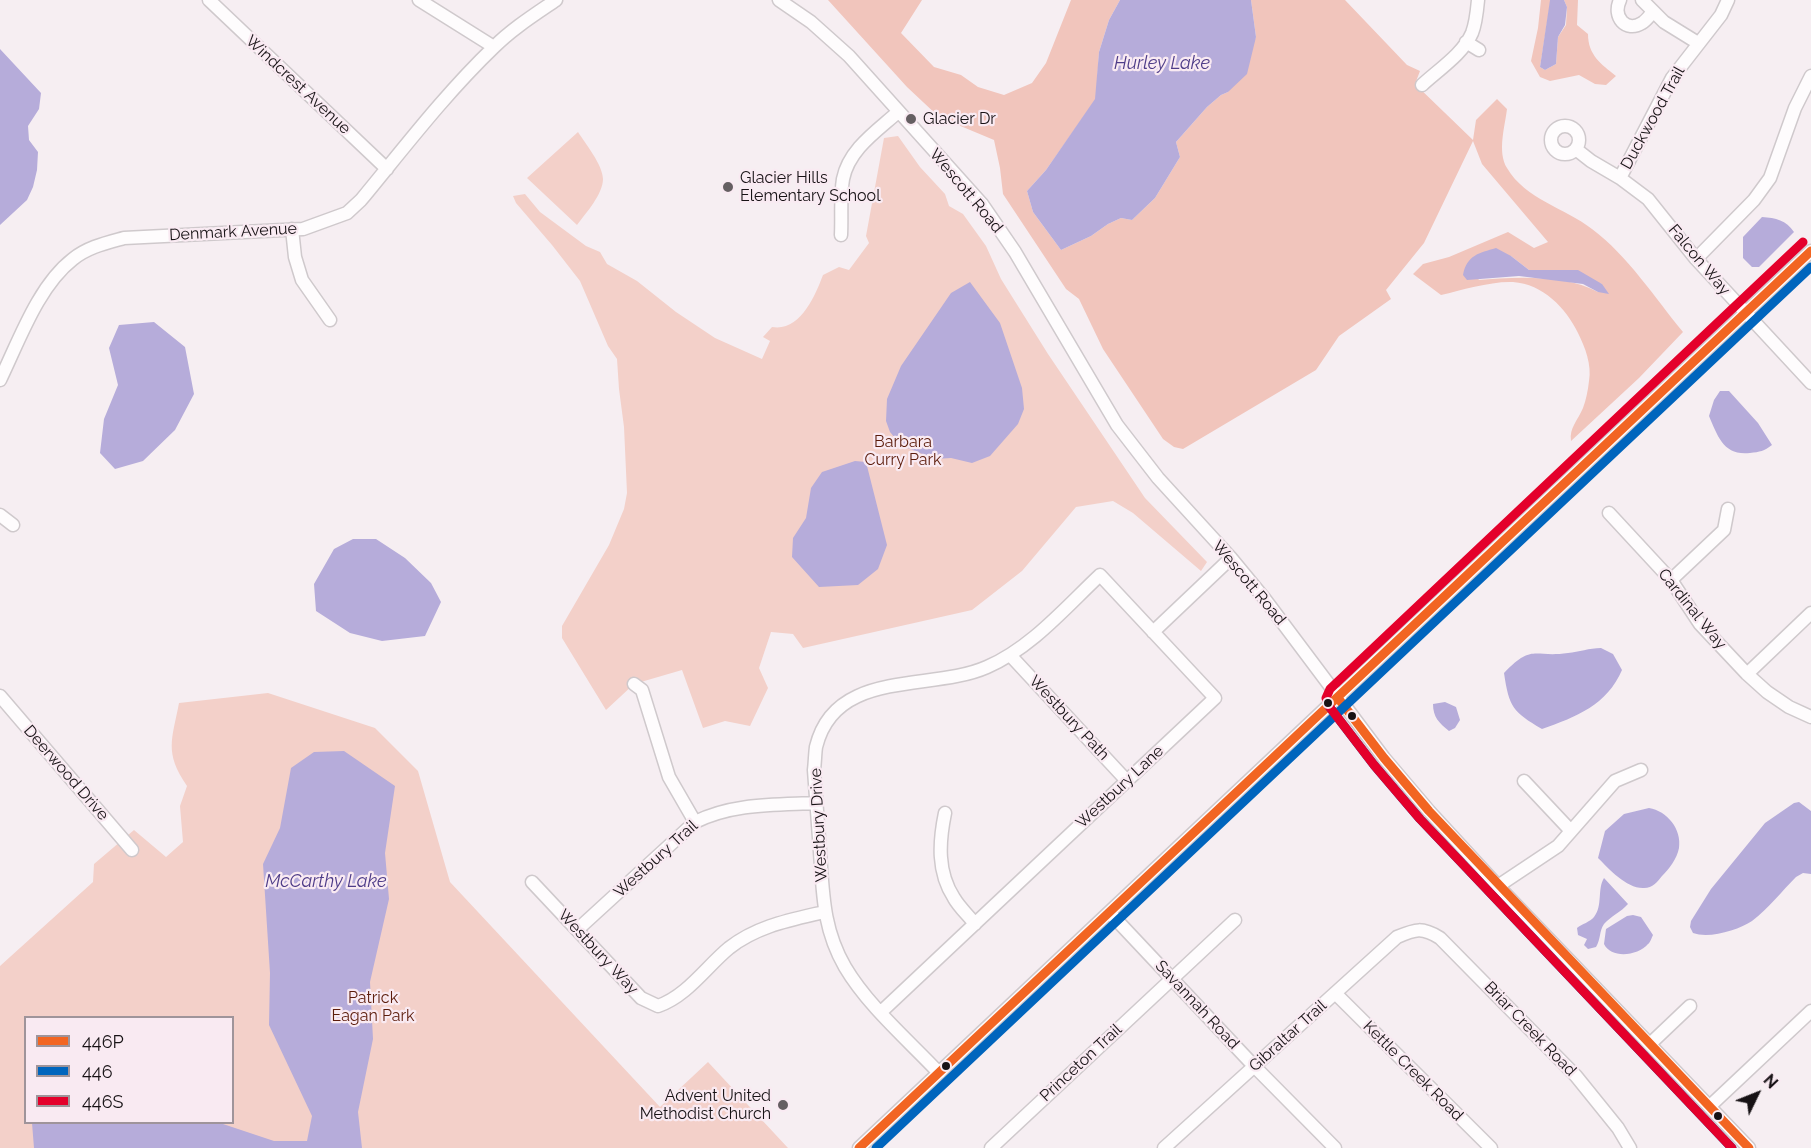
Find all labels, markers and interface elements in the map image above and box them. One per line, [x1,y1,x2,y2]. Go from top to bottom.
street label: Windcrest Avenue [242,31,354,139]
water label: Hurley Lake [1114,53,1210,75]
street label: Duckwood Trail [1617,63,1689,173]
place label: Glacier Dr [923,109,996,129]
marker: Glacier Dr [904,112,918,126]
street label: Wescott Road [925,145,1007,237]
place label: Glacier Hills Elementary School [740,168,880,206]
marker: Glacier Hills Elementary School [721,180,735,194]
street label: Denmark Avenue [169,219,297,245]
street label: Falcon Way [1664,221,1734,299]
park label: Barbara Curry Park [864,432,942,470]
street label: Wescott Road [1208,537,1290,629]
street label: Cardinal Way [1654,565,1730,653]
street label: Westbury Path [1025,672,1113,764]
unlabelled marker [1322,697,1334,709]
unlabelled marker [1346,710,1358,722]
street label: Deerwood Drive [19,721,113,825]
street label: Westbury Lane [1072,742,1168,832]
street label: Westbury Drive [806,768,832,882]
street label: Westbury Trail [610,816,702,902]
water label: McCarthy Lake [265,871,387,893]
street label: Westbury Way [554,906,642,998]
street label: Savannah Road [1151,957,1243,1053]
street label: Briar Creek Road [1480,978,1580,1080]
park label: Patrick Eagan Park [331,988,415,1026]
street label: Gibraltar Trail [1245,996,1331,1076]
legend [24,1016,234,1124]
street label: Kettle Creek Road [1359,1017,1467,1125]
street label: Princeton Trail [1036,1020,1126,1106]
text: 446P [82,1031,124,1052]
unlabelled marker [940,1060,952,1072]
text: 446 [82,1061,113,1082]
north arrow [1727,1064,1787,1124]
text: N [1759,1070,1782,1092]
place label: Advent United Methodist Church [640,1086,771,1124]
text: 446S [82,1091,123,1112]
marker: Advent United Methodist Church [776,1098,790,1112]
unlabelled marker [1712,1110,1724,1122]

